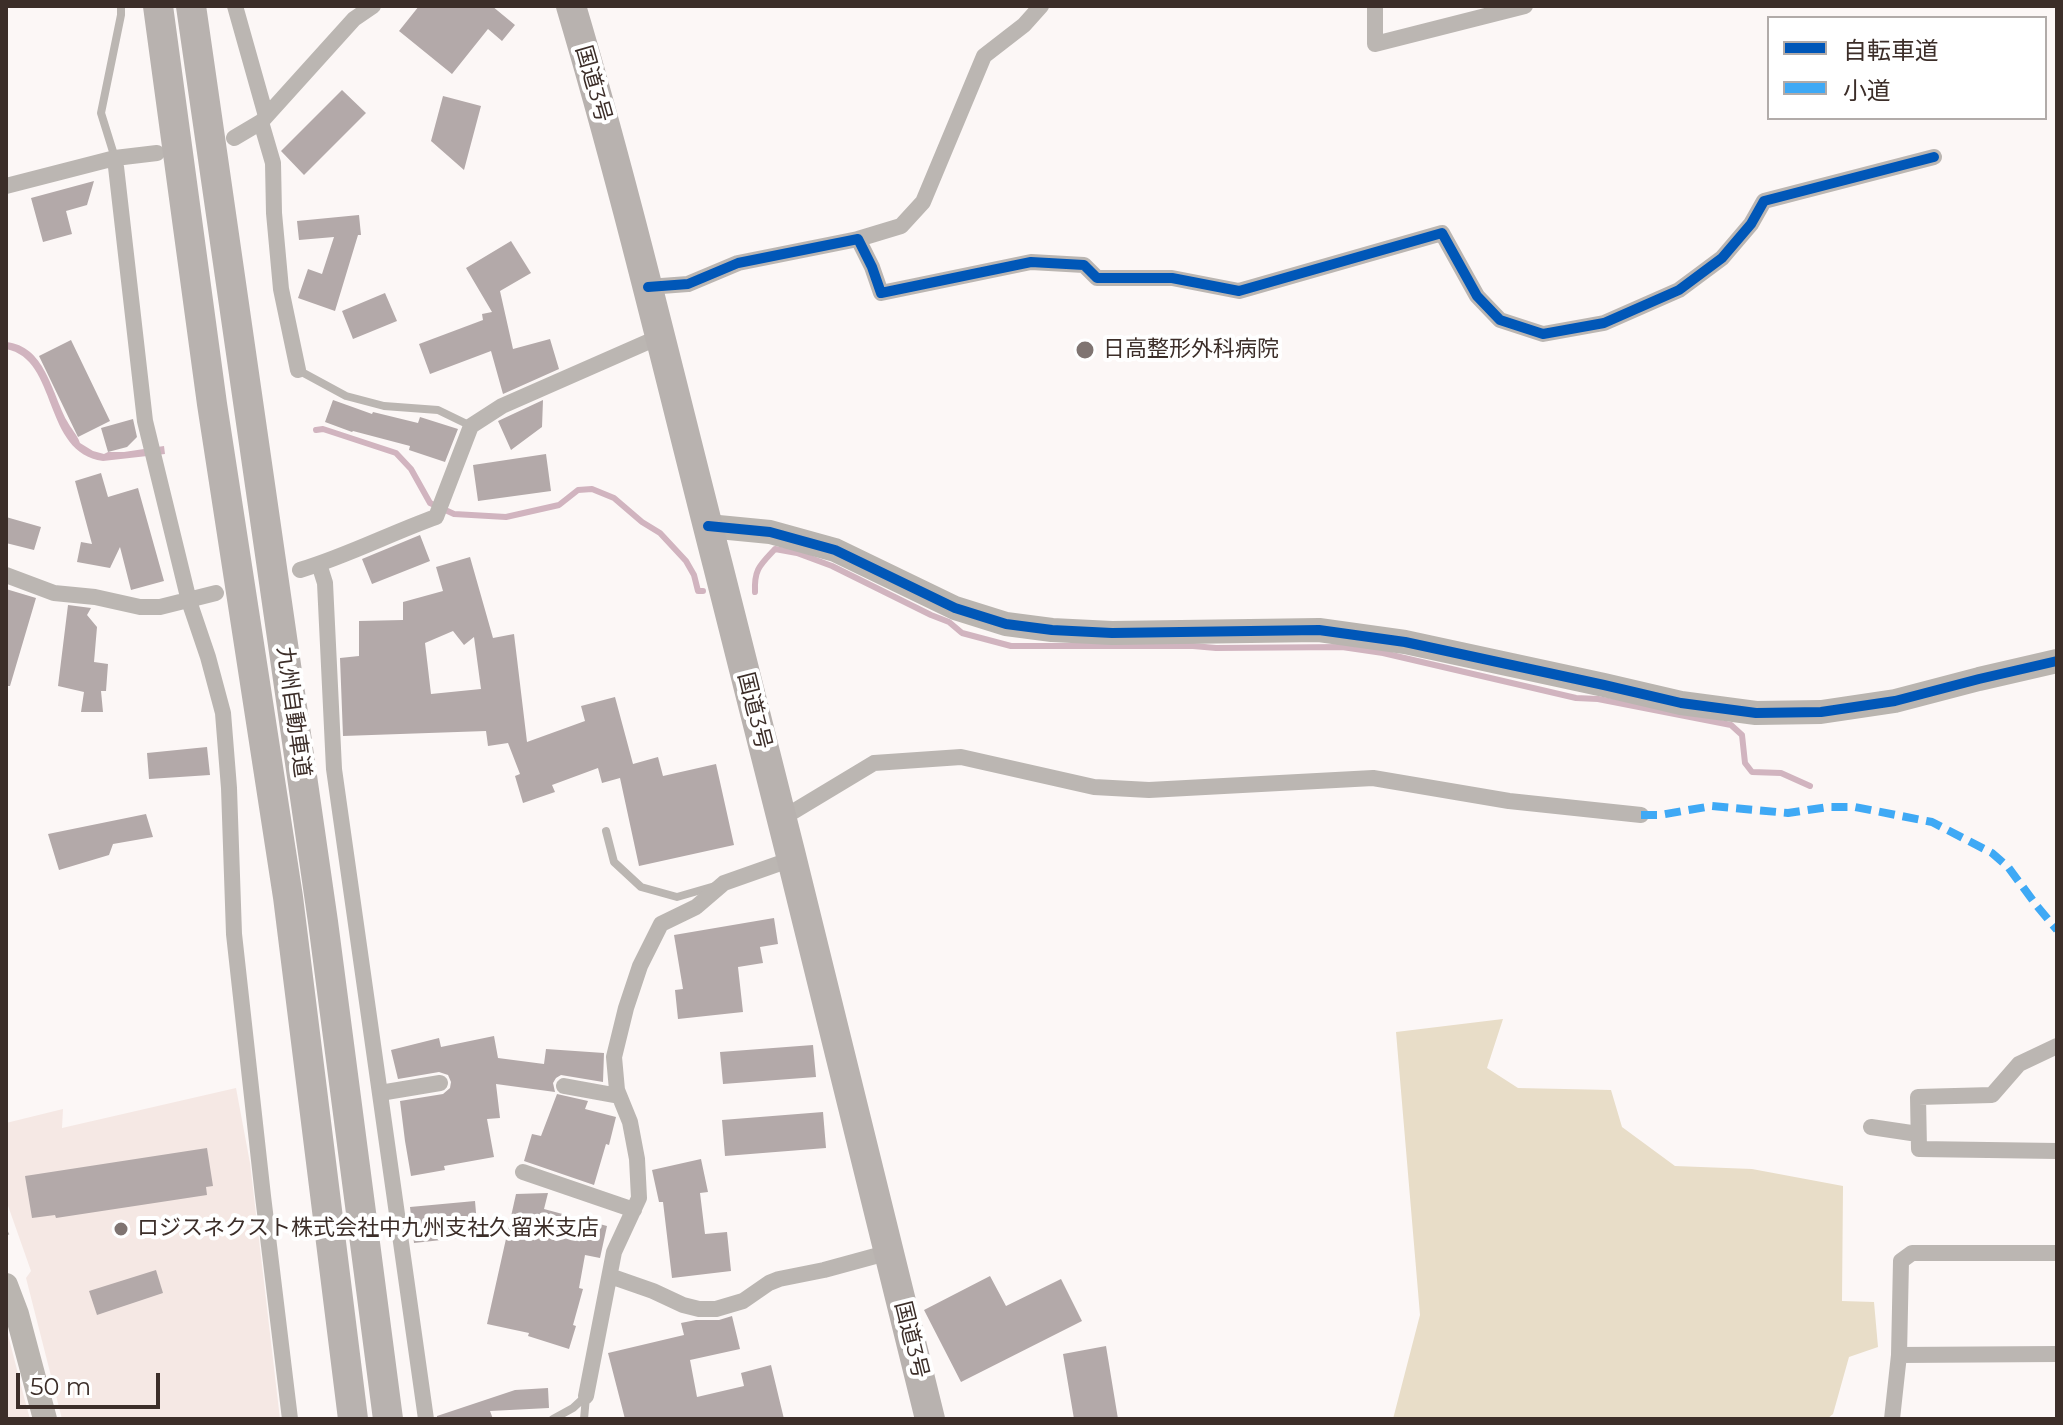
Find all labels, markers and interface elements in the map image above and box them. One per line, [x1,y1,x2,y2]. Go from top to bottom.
legend [1767,16,2047,120]
text: 自転車道 [1843,36,1939,65]
street label: 国道3号 [570,43,616,125]
text: 小道 [1843,76,1891,105]
place label: 日高整形外科病院 [1103,337,1279,363]
marker: 日高整形外科病院 [1074,339,1096,361]
street label: 九州自動車道 [271,645,315,779]
street label: 国道3号 [732,670,776,752]
place label: ロジスネクスト株式会社中九州支社久留米支店 [137,1216,599,1242]
marker: ロジスネクスト株式会社中九州支社久留米支店 [112,1220,130,1238]
street label: 国道3号 [889,1299,933,1381]
scale bar [20,1357,164,1407]
text: 50 m [30,1372,91,1401]

